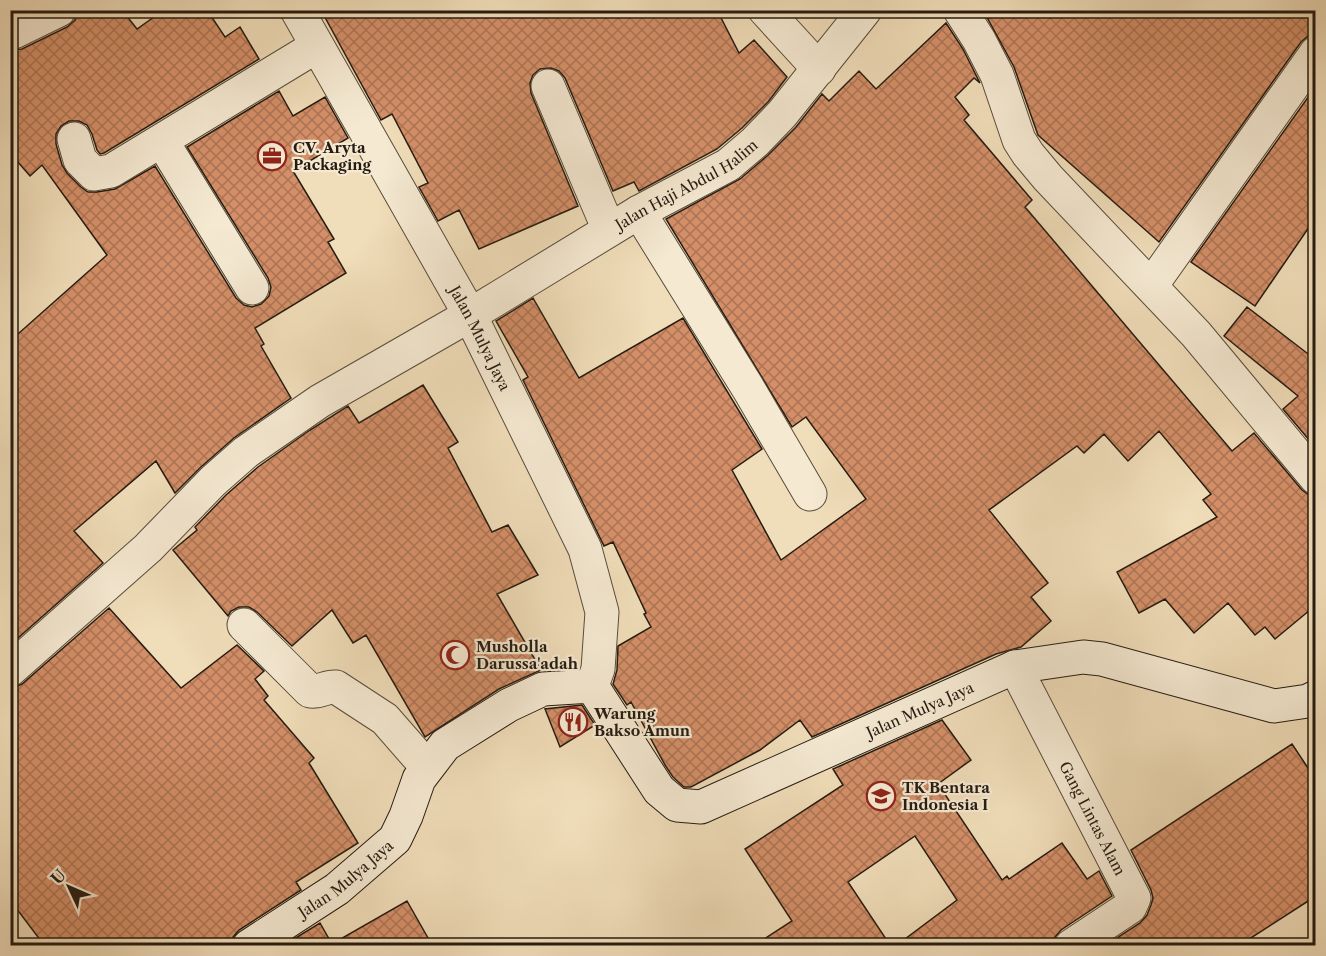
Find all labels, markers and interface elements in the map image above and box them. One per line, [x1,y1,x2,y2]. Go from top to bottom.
street label: Jalan Haji Abdul Halim [610,135,761,235]
place label: CV. Aryta Packaging [293,138,372,174]
office icon: CV. Aryta Packaging [256,140,288,172]
street label: Jalan Mulya Jaya [445,280,515,394]
place label: Musholla Darussa'adah [476,637,579,673]
mosque icon: Musholla Darussa'adah [439,639,471,671]
street label: Jalan Mulya Jaya [861,677,977,742]
place label: Warung Bakso Amun [593,704,691,740]
restaurant icon: Warung Bakso Amun [557,706,589,738]
street label: Gang Lintas Alam [1056,758,1130,878]
place label: TK Bentara Indonesia I [902,778,990,814]
school or university icon: TK Bentara Indonesia I [865,780,897,812]
street label: Jalan Mulya Jaya [293,835,397,922]
north arrow [39,857,99,917]
text: U [47,865,70,888]

